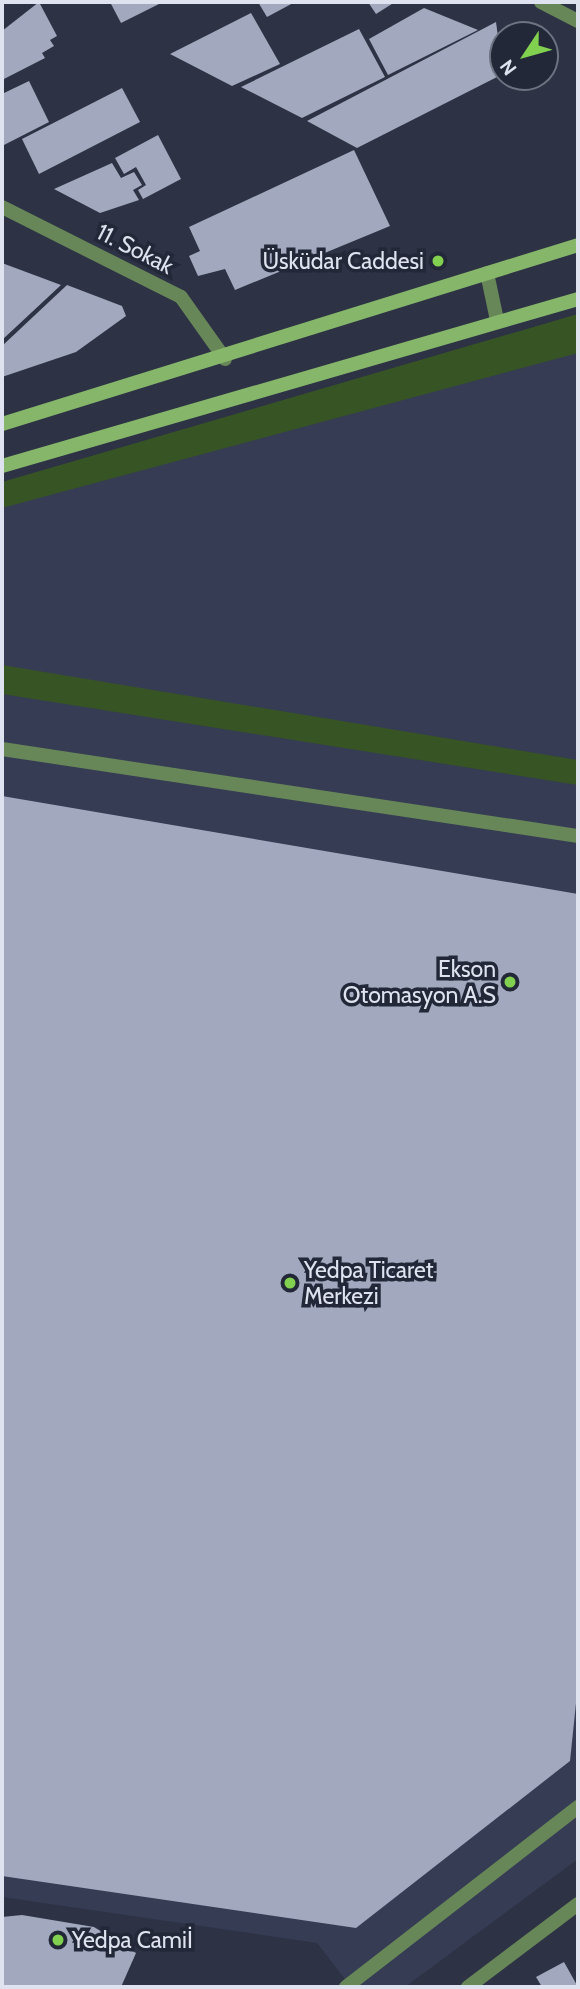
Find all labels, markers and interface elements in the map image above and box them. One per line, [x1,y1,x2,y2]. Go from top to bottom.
north arrow [489,21,559,91]
text: N [495,55,521,80]
street label: 11. Sokak [92,218,178,280]
place label: Üsküdar Caddesi [263,247,424,275]
marker: Üsküdar Caddesi [430,253,446,269]
place label: Ekson Otomasyon A.S [343,955,496,1009]
marker: Ekson Otomasyon A.S [502,974,518,990]
place label: Yedpa Ticaret Merkezi [304,1256,434,1310]
marker: Yedpa Ticaret Merkezi [282,1275,298,1291]
place label: Yedpa Camiİ [72,1926,193,1954]
marker: Yedpa Camiİ [50,1932,66,1948]

